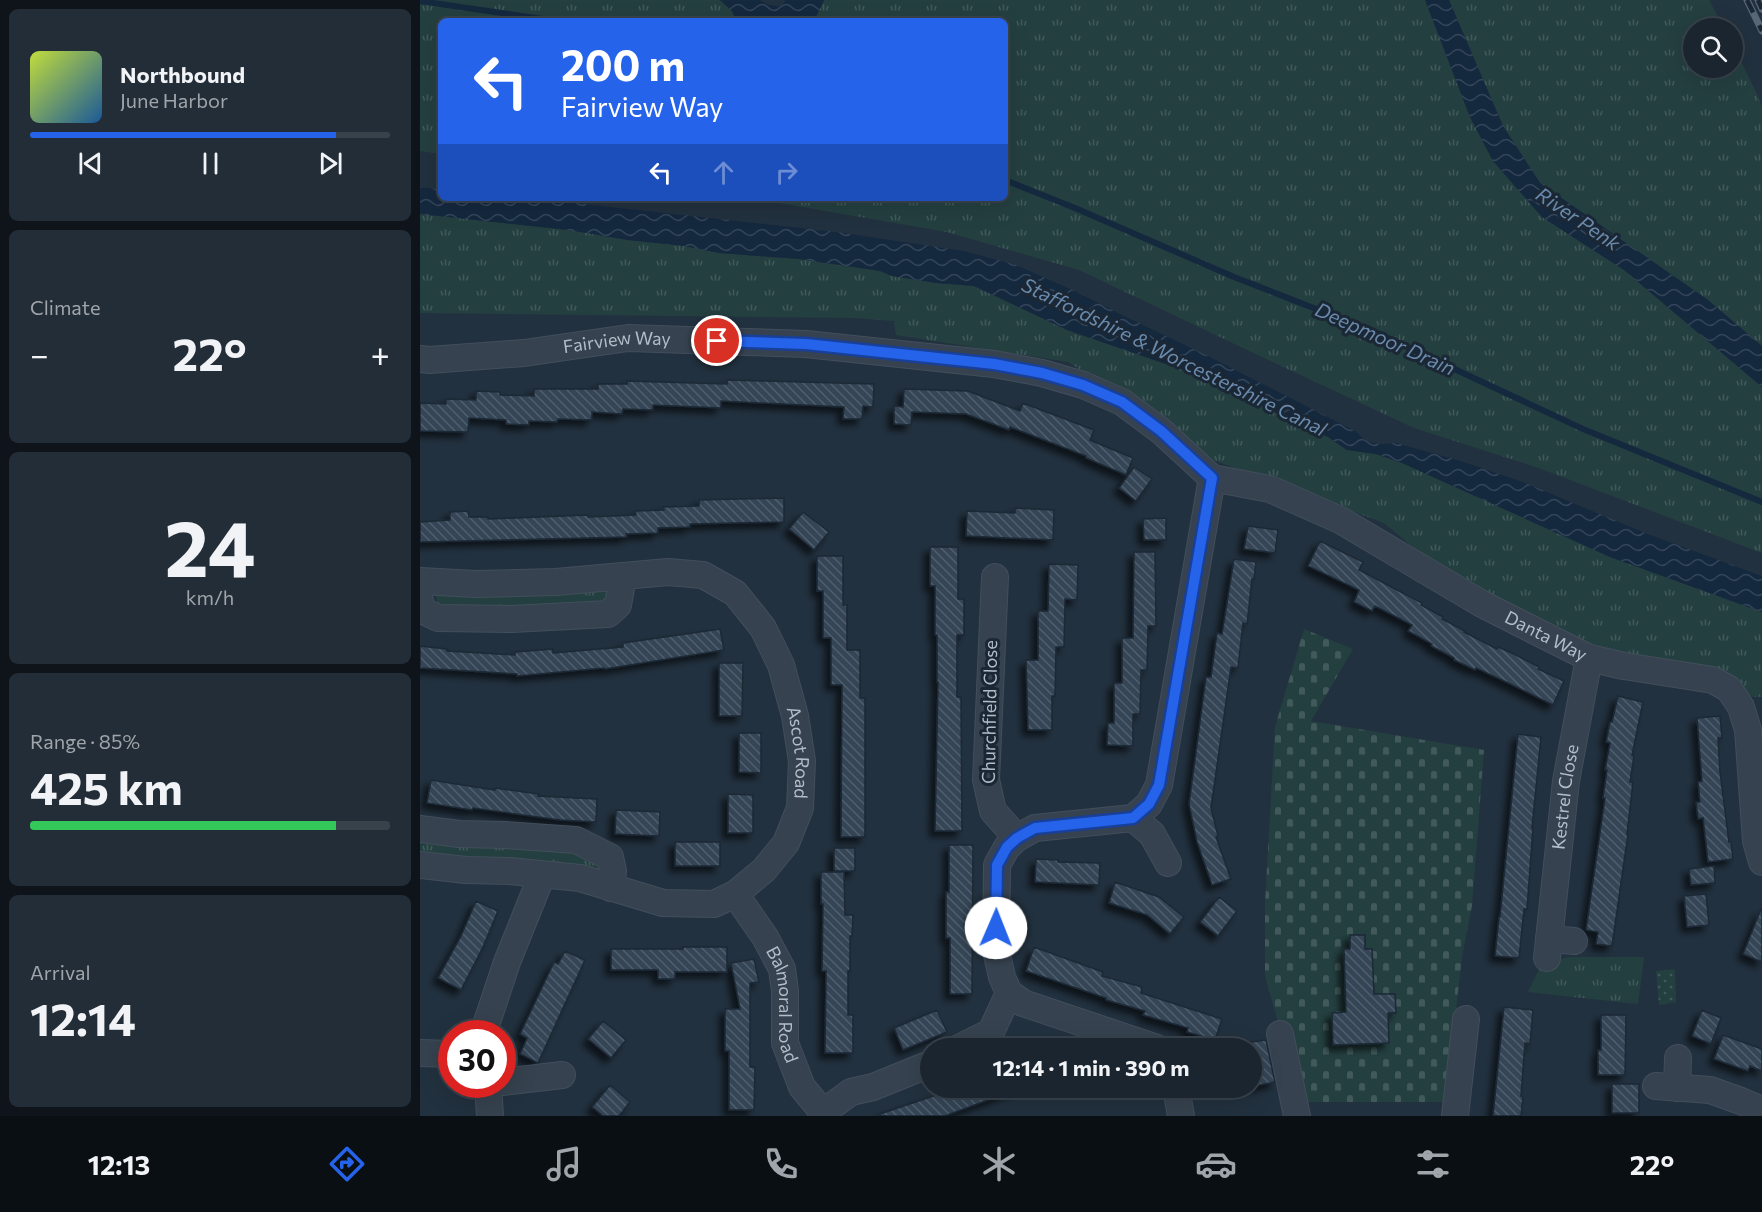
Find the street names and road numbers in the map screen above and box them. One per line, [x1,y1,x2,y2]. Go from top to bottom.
street label: Fairview Way [561,326,671,357]
street label: Danta Way [1501,605,1591,665]
street label: Churchfield Close [977,640,1001,784]
street label: Ascot Road [783,703,814,799]
street label: Kestrel Close [1547,742,1583,851]
street label: Balmoral Road [762,942,804,1066]

